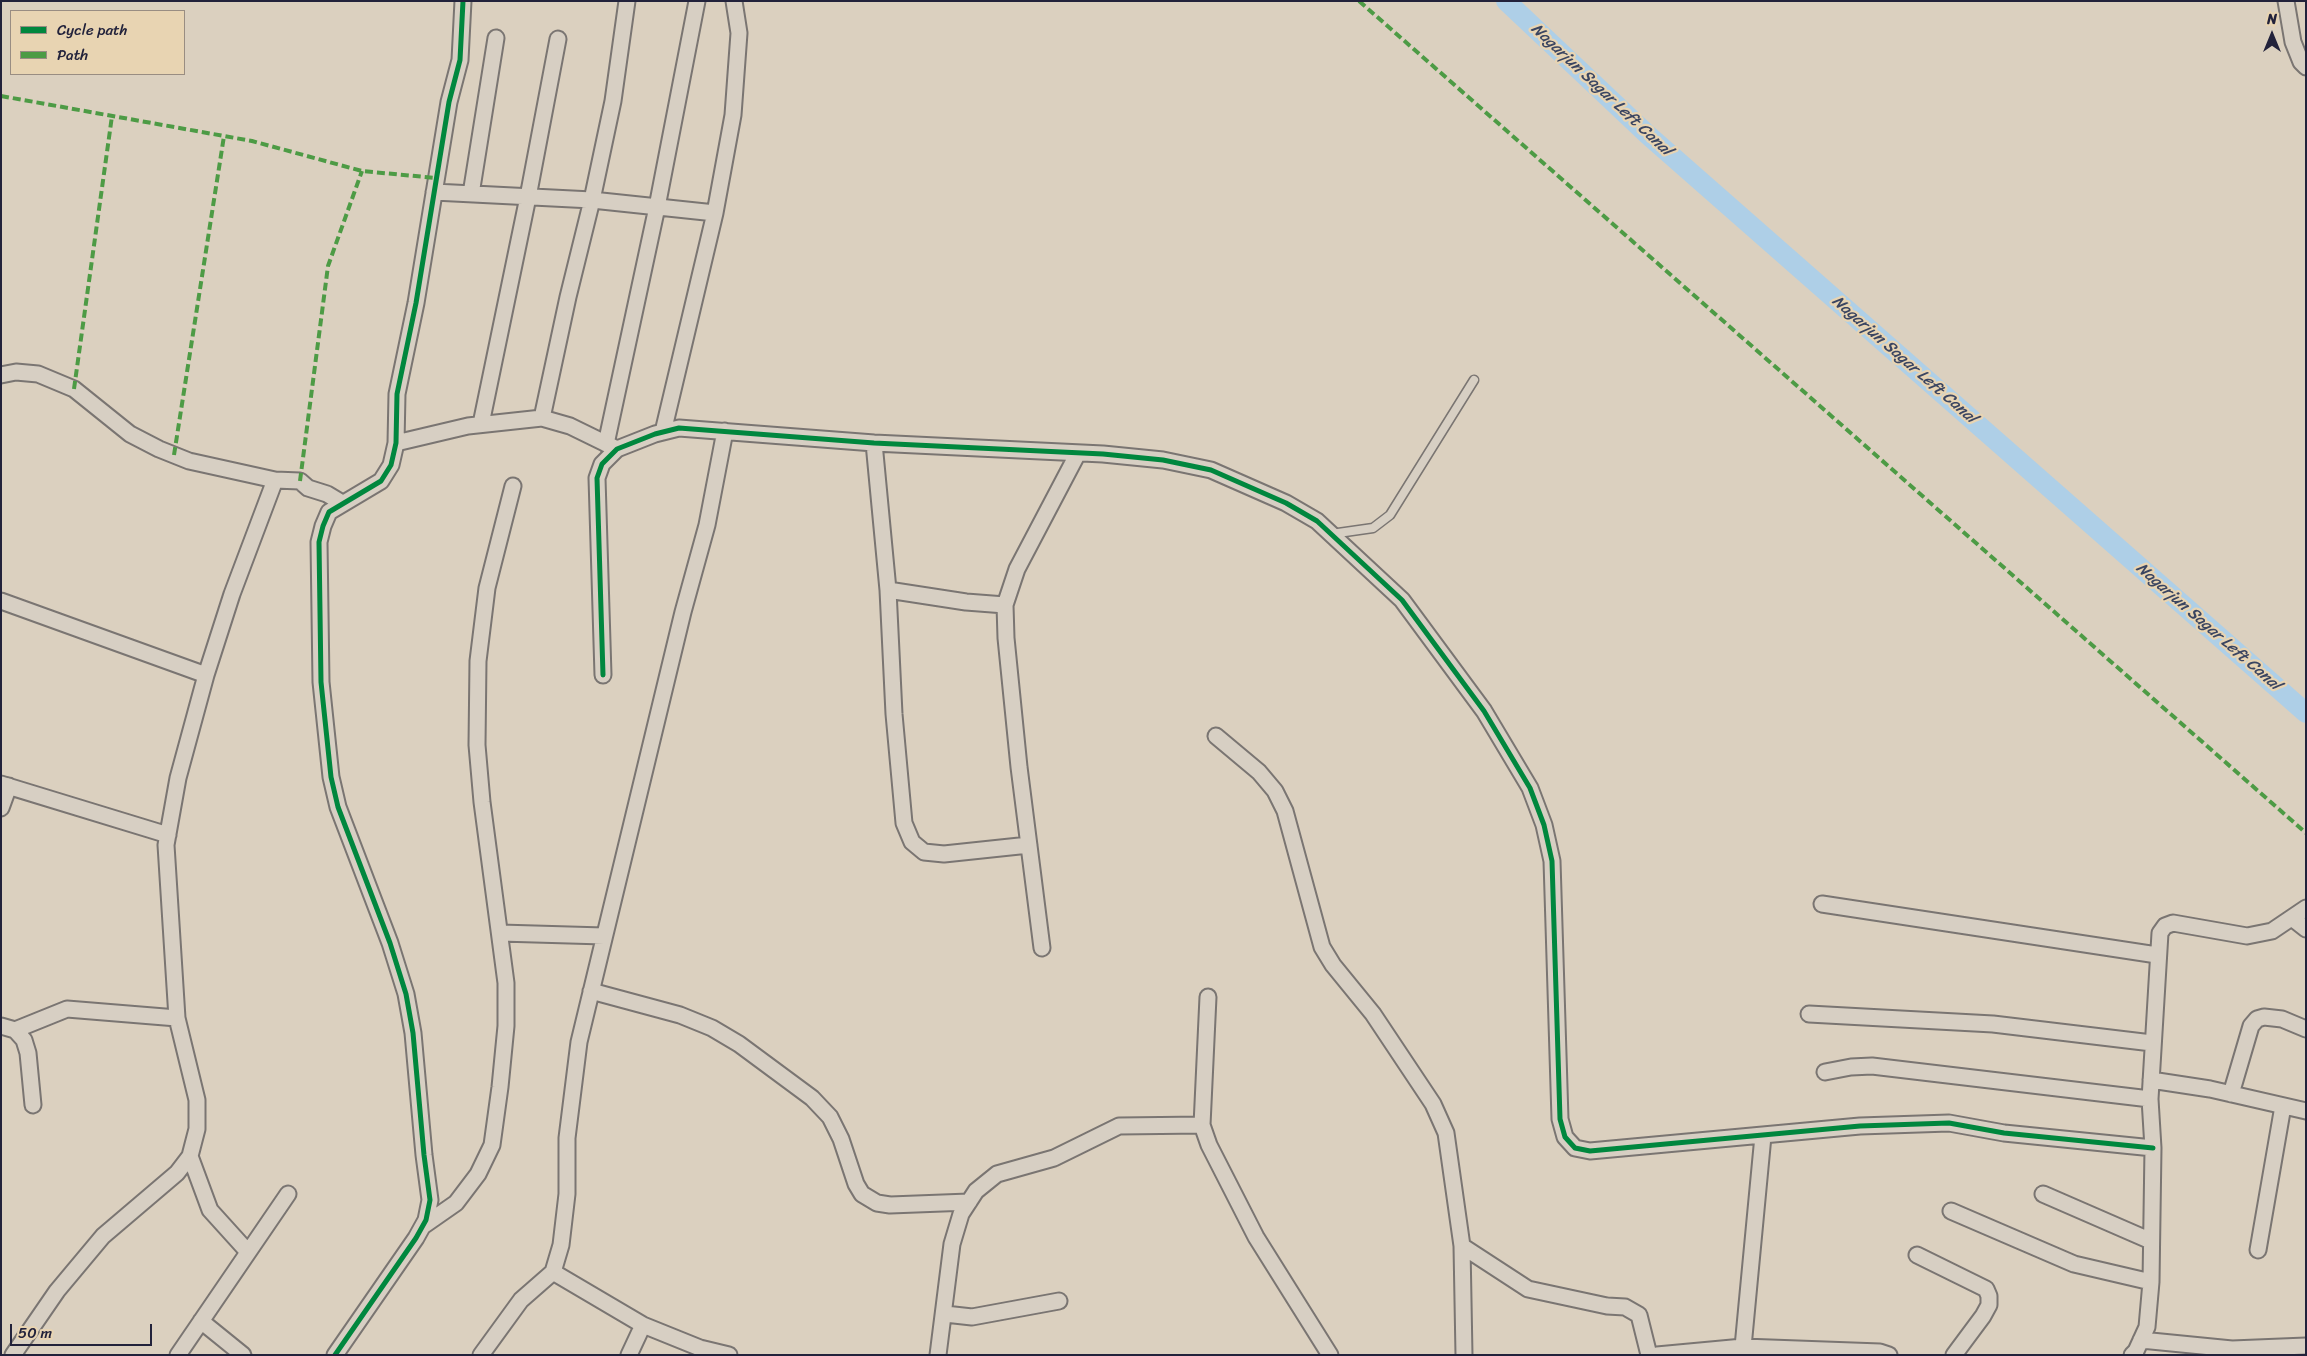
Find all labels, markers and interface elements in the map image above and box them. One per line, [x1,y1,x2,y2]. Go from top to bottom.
text: N [2267,7,2277,32]
legend [10,10,185,75]
north arrow [2247,10,2297,60]
text: Cycle path [57,17,127,43]
water label: Nagarjun Sagar Left Canal [1527,20,1675,160]
text: Path [57,42,88,68]
water label: Nagarjun Sagar Left Canal [1828,292,1980,428]
water label: Nagarjun Sagar Left Canal [2132,559,2284,695]
scale bar [12,1314,155,1346]
text: 50 m [18,1320,52,1346]

